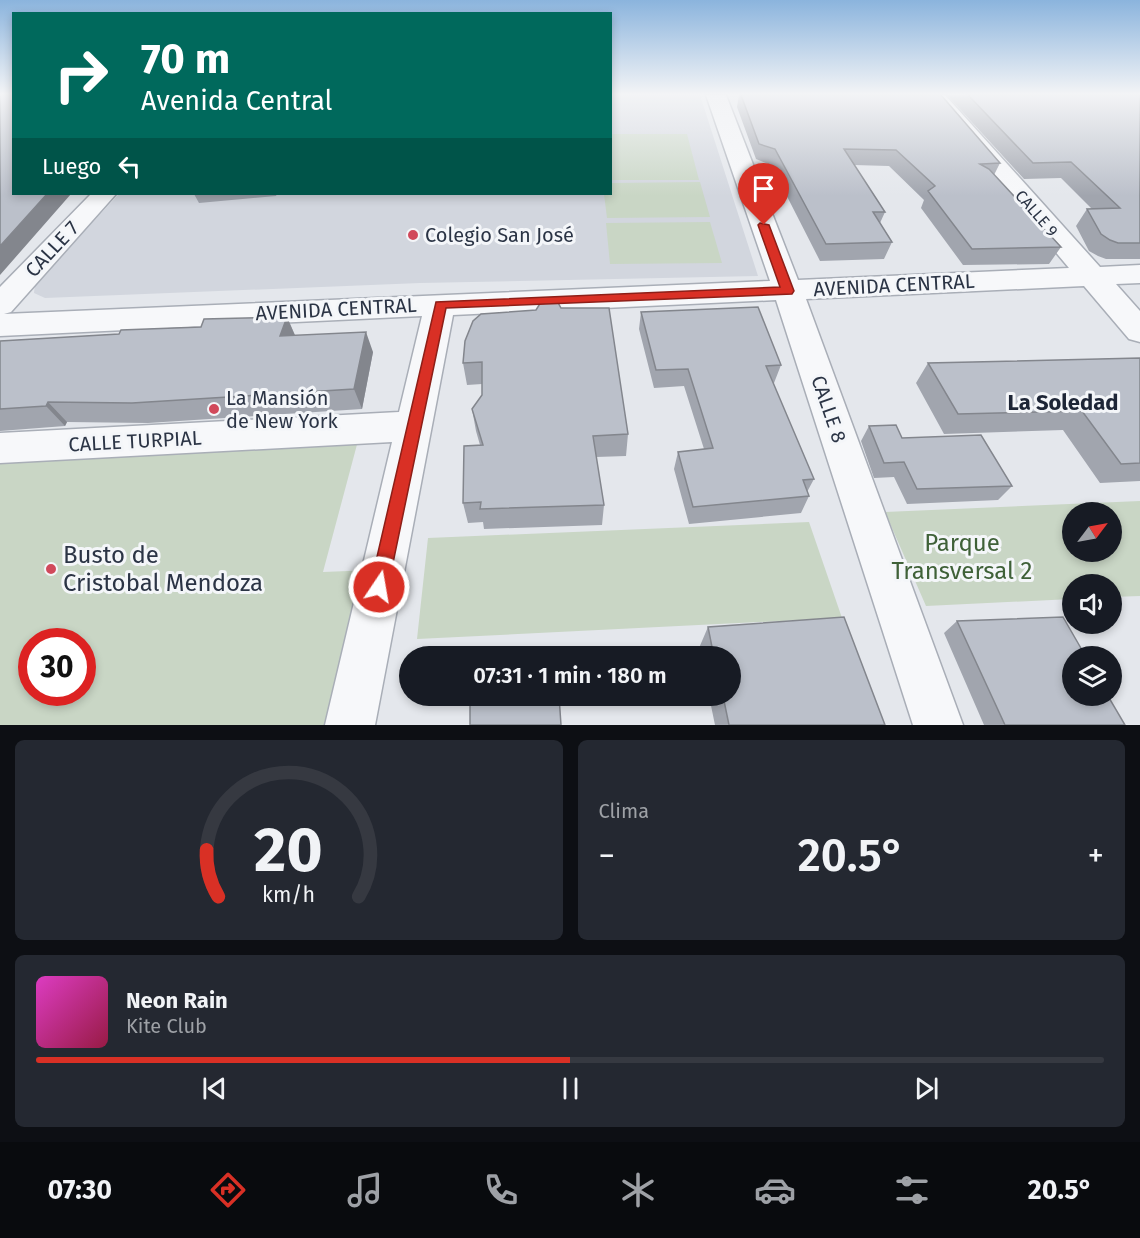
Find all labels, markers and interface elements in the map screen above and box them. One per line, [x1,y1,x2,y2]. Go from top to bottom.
text: 70 m [141,34,230,84]
icon: right [42,36,120,114]
text: Avenida Central [141,85,332,117]
icon: left [113,150,146,183]
text: Luego [42,153,101,180]
pin [738,163,789,225]
icon: arrive [747,172,780,205]
street label: CALLE 9 [1011,186,1062,240]
street label: CALLE 7 [20,216,84,282]
place label: Colegio San José [425,223,574,247]
marker: Colegio San José [406,228,420,242]
street label: AVENIDA CENTRAL [813,269,975,301]
street label: AVENIDA CENTRAL [255,293,417,325]
street label: CALLE 8 [806,372,852,446]
place label: La Mansión de New York [226,386,339,433]
district label: La Soledad [1008,389,1118,416]
marker: La Mansión de New York [207,402,221,416]
street label: CALLE TURPIAL [68,426,202,456]
north arrow [1062,502,1122,562]
map controls [1062,502,1122,706]
park label: Parque Transversal 2 [892,529,1032,585]
place label: Busto de Cristobal Mendoza [63,541,263,597]
position arrow [347,555,411,619]
marker: Busto de Cristobal Mendoza [44,562,58,576]
button: sound [1062,574,1122,634]
speed limit sign: 30 [18,628,96,706]
button: layers [1062,646,1122,706]
text: 07:31 · 1 min · 180 m [473,662,667,689]
text: Clima [599,799,649,823]
text: 20 [254,813,323,888]
text: 20.5° [798,829,905,883]
text: − [599,836,615,876]
text: + [1088,836,1104,876]
text: km/h [262,882,315,908]
text: Neon Rain [126,987,228,1014]
text: Kite Club [126,1014,207,1038]
icon: previous [198,1072,231,1105]
icon: pause [554,1072,587,1105]
icon: next [910,1072,943,1105]
icon: directions [207,1169,249,1211]
icon: music [344,1169,386,1211]
icon: phone [480,1169,522,1211]
icon: climate [617,1169,659,1211]
icon: car [754,1169,796,1211]
icon: filters [891,1169,933,1211]
text: 07:30 [47,1174,112,1206]
text: 20.5° [1028,1174,1093,1206]

